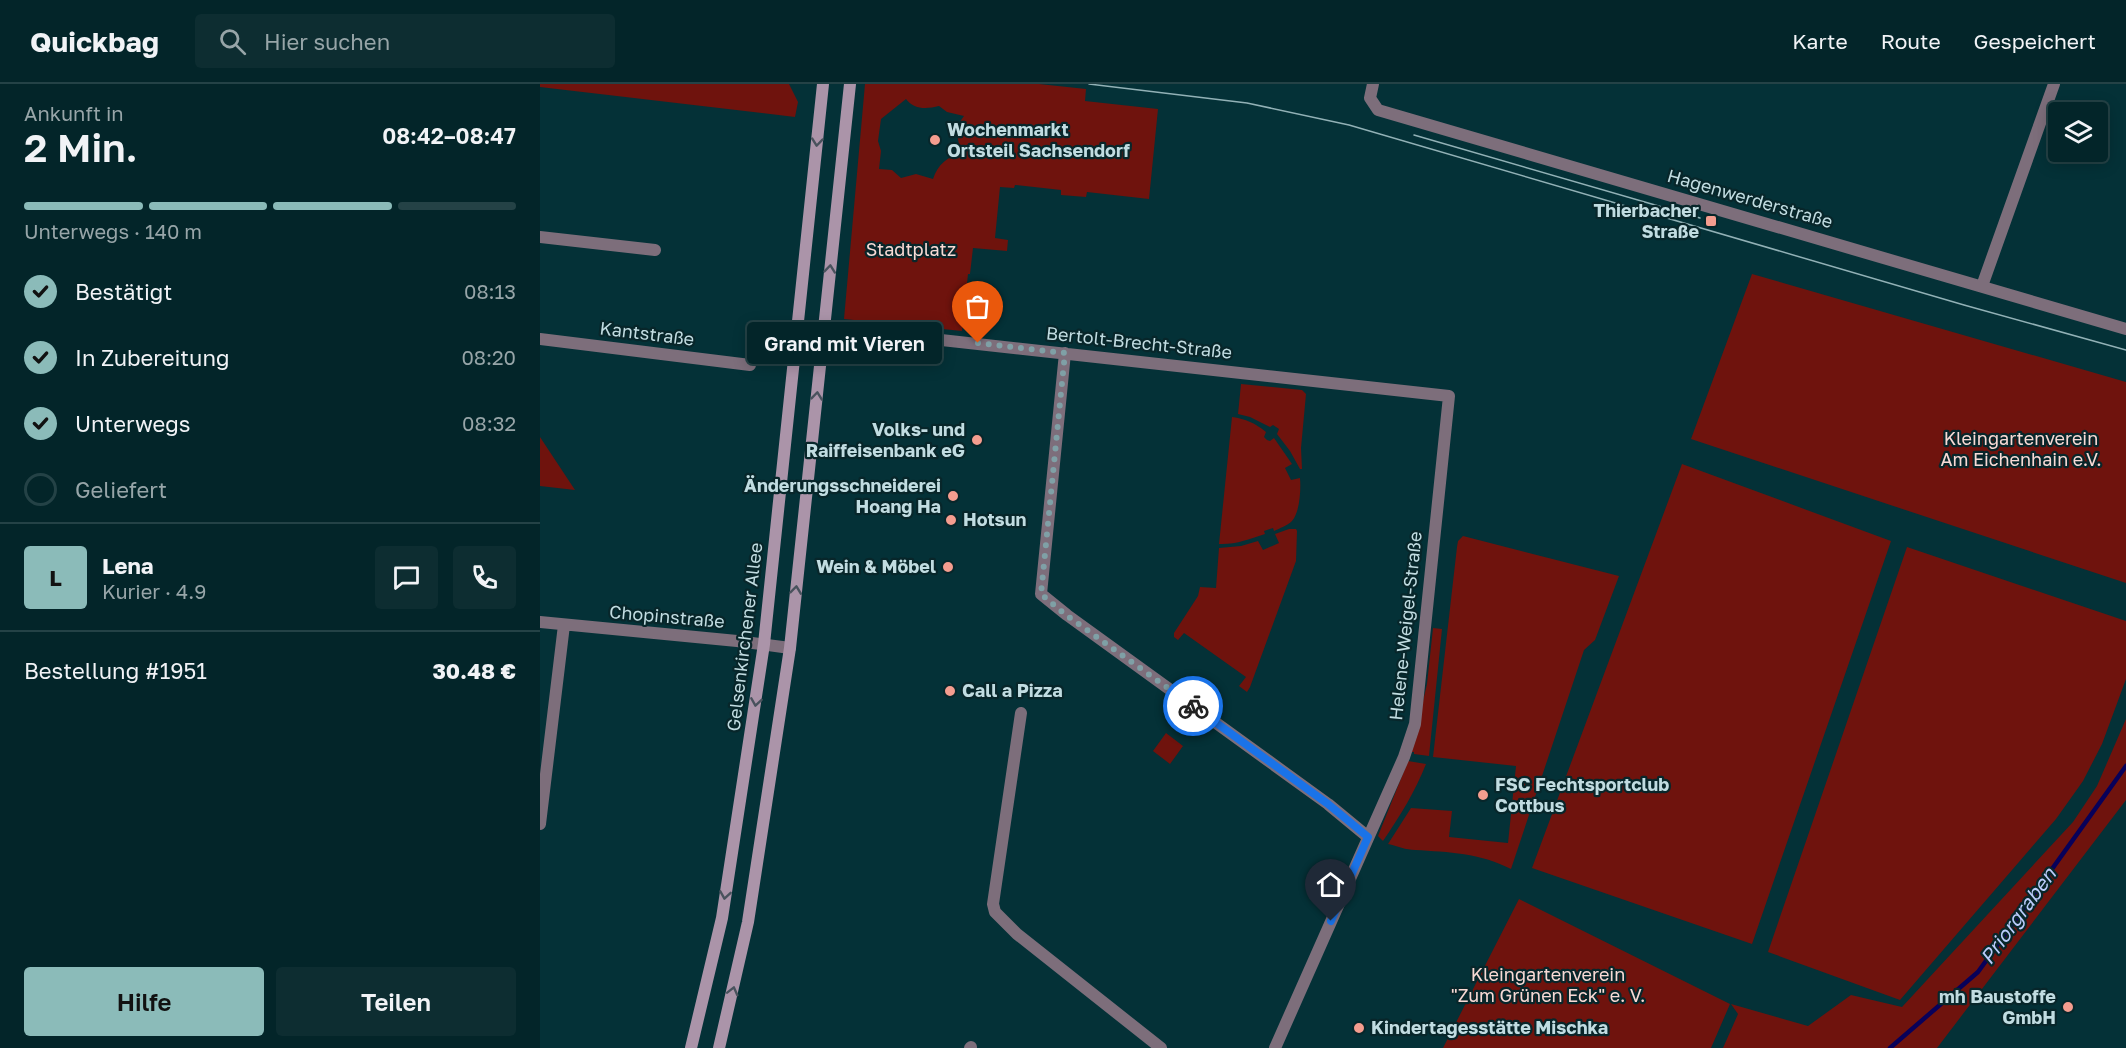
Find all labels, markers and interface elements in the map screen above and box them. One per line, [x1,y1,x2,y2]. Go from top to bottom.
search box [195,14,615,68]
text: Quickbag [30,25,159,58]
icon: search [216,25,249,58]
text: Hier suchen [264,28,390,55]
text: Karte [1792,28,1848,54]
text: Route [1881,28,1941,54]
text: Gespeichert [1974,28,2096,54]
text: Ankunft in [24,101,124,125]
map controls [2048,102,2108,162]
button: layers [2048,102,2108,162]
place label: Wochenmarkt Ortsteil Sachsendorf [947,118,1130,161]
text: 08:42–08:47 [382,122,516,149]
text: 2 Min. [24,124,138,171]
marker: Wochenmarkt Ortsteil Sachsendorf [928,133,942,147]
one-way arrow [811,138,824,147]
street label: Hagenwerderstraße [1665,164,1836,232]
place label: Thierbacher Straße [1593,199,1699,242]
marker: Thierbacher Straße [1704,214,1718,228]
text: Unterwegs · 140 m [24,219,202,243]
park label: Stadtplatz [866,238,956,260]
one-way arrow [824,264,836,273]
icon: check [24,275,57,308]
text: Bestätigt [75,278,172,305]
text: 08:13 [464,279,516,303]
pin [952,281,1003,343]
icon: bag [961,290,994,323]
street label: Kantstraße [599,316,696,350]
street label: Bertolt-Brecht-Straße [1045,321,1233,363]
callout: Grand mit Vieren [747,322,942,364]
text: Grand mit Vieren [764,331,925,355]
icon: check [24,341,57,374]
text: In Zubereitung [75,344,230,371]
text: 08:20 [461,345,516,369]
one-way arrow [810,392,823,401]
icon: check [24,407,57,440]
text: Unterwegs [75,410,191,437]
text: 08:32 [462,411,516,435]
place label: Volks- und Raiffeisenbank eG [806,418,965,461]
park label: Kleingartenverein Am Eichenhain e.V. [1940,427,2102,470]
marker: Volks- und Raiffeisenbank eG [970,433,984,447]
place label: Änderungsschneiderei Hoang Ha [744,474,941,517]
text: Geliefert [75,476,167,503]
marker: Änderungsschneiderei Hoang Ha [946,489,960,503]
place label: Hotsun [963,508,1026,530]
marker: Hotsun [944,513,958,527]
street label: Helene-Weigel-Straße [1384,530,1426,722]
street label: Gelsenkirchener Allee [722,541,767,733]
button: chat [375,546,438,609]
button: phone [453,546,516,609]
text: Lena [102,552,154,579]
place label: Wein & Möbel [816,555,936,577]
marker: Wein & Möbel [941,560,955,574]
text: L [49,564,62,591]
text: Kurier · 4.9 [102,579,206,603]
one-way arrow [789,585,802,595]
street label: Chopinstraße [608,600,726,632]
text: Bestellung #1951 [24,657,207,684]
text: 30.48 € [432,657,516,684]
courier [1163,676,1223,736]
place label: Call a Pizza [962,679,1063,701]
marker: Call a Pizza [943,684,957,698]
icon: bike [1177,690,1210,723]
one-way arrow [750,697,762,707]
place label: FSC Fechtsportclub Cottbus [1495,773,1669,816]
marker: FSC Fechtsportclub Cottbus [1476,788,1490,802]
pin [1305,859,1356,921]
water label: Priorgraben [1974,862,2061,969]
icon: home [1314,868,1347,901]
one-way arrow [720,890,732,899]
park label: Kleingartenverein "Zum Grünen Eck" e. V. [1451,963,1645,1006]
button: Hilfe [24,967,264,1036]
button: Teilen [276,967,516,1036]
place label: mh Baustoffe GmbH [1939,985,2056,1028]
one-way arrow [725,986,738,996]
marker: mh Baustoffe GmbH [2061,1000,2075,1014]
place label: Kindertagesstätte Mischka [1371,1016,1608,1038]
marker: Kindertagesstätte Mischka [1352,1021,1366,1035]

